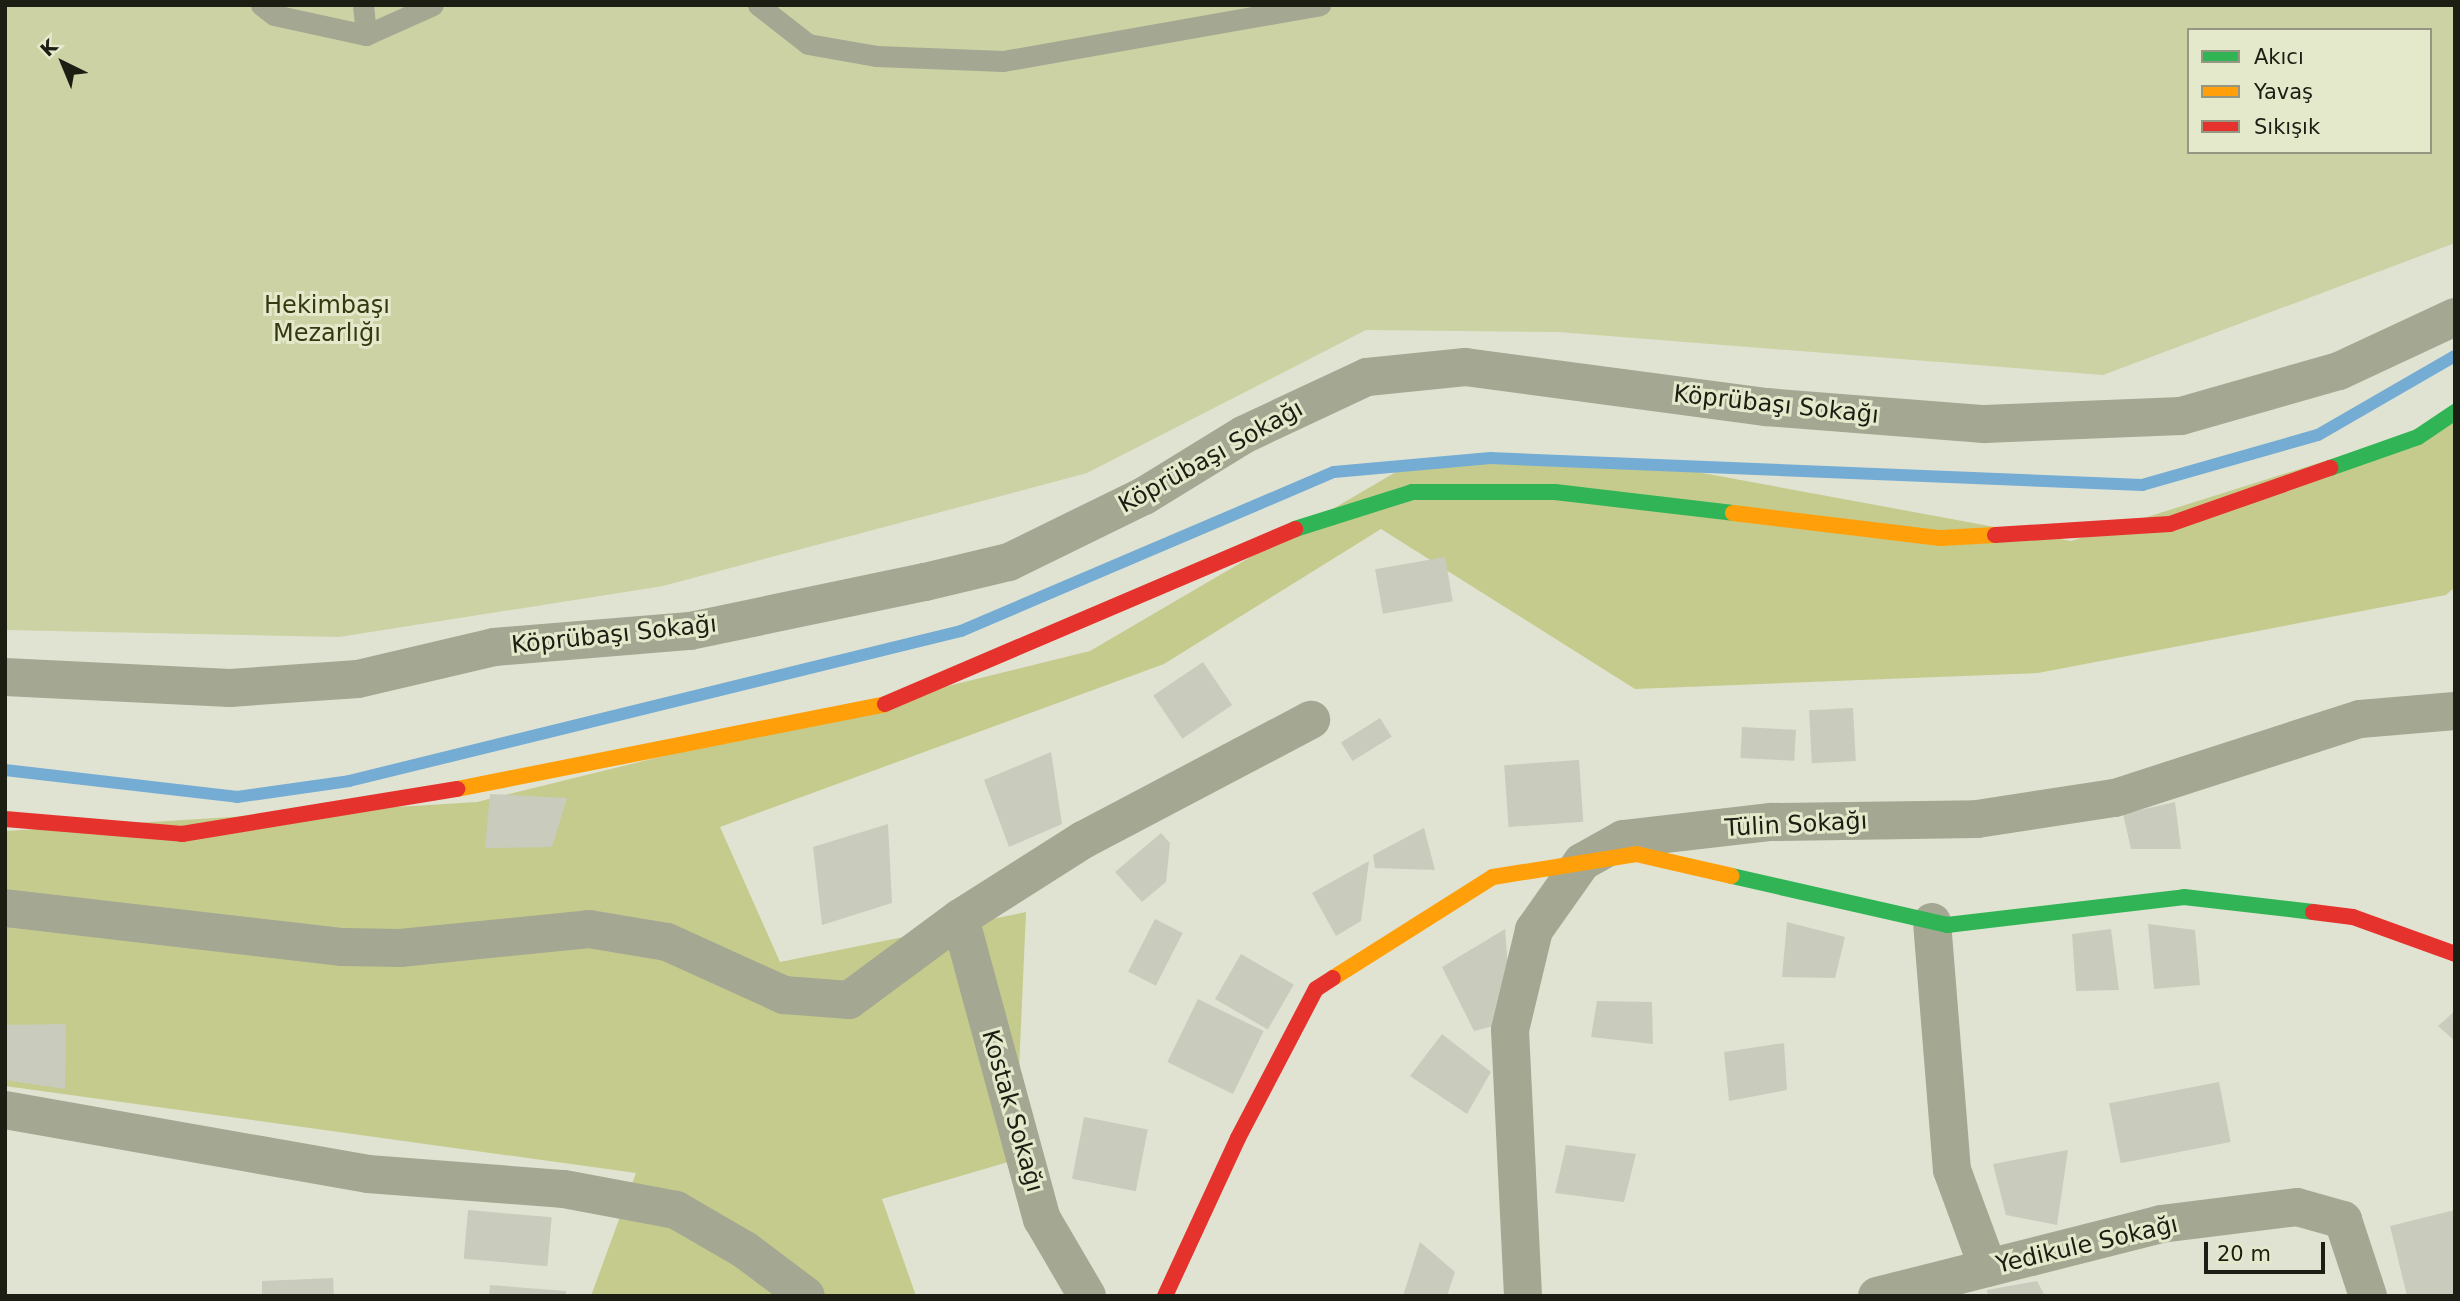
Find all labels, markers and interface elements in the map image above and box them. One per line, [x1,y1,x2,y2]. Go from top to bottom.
north arrow [28,28,98,98]
legend [2187,28,2432,154]
text: K [36,35,62,61]
text: Akıcı [2254,45,2304,69]
text: Yavaş [2254,80,2313,104]
text: Sıkışık [2254,115,2320,139]
park label: Hekimbaşı Mezarlığı [264,292,390,348]
street label: Köprübaşı Sokağı [1672,380,1880,430]
street label: Köprübaşı Sokağı [1114,394,1308,520]
street label: Köprübaşı Sokağı [510,610,718,660]
street label: Tülin Sokağı [1724,807,1868,843]
street label: Kostak Sokağı [975,1027,1049,1195]
street label: Yedikule Sokağı [1993,1210,2181,1280]
scale bar [2208,1228,2329,1272]
text: 20 m [2217,1242,2271,1266]

